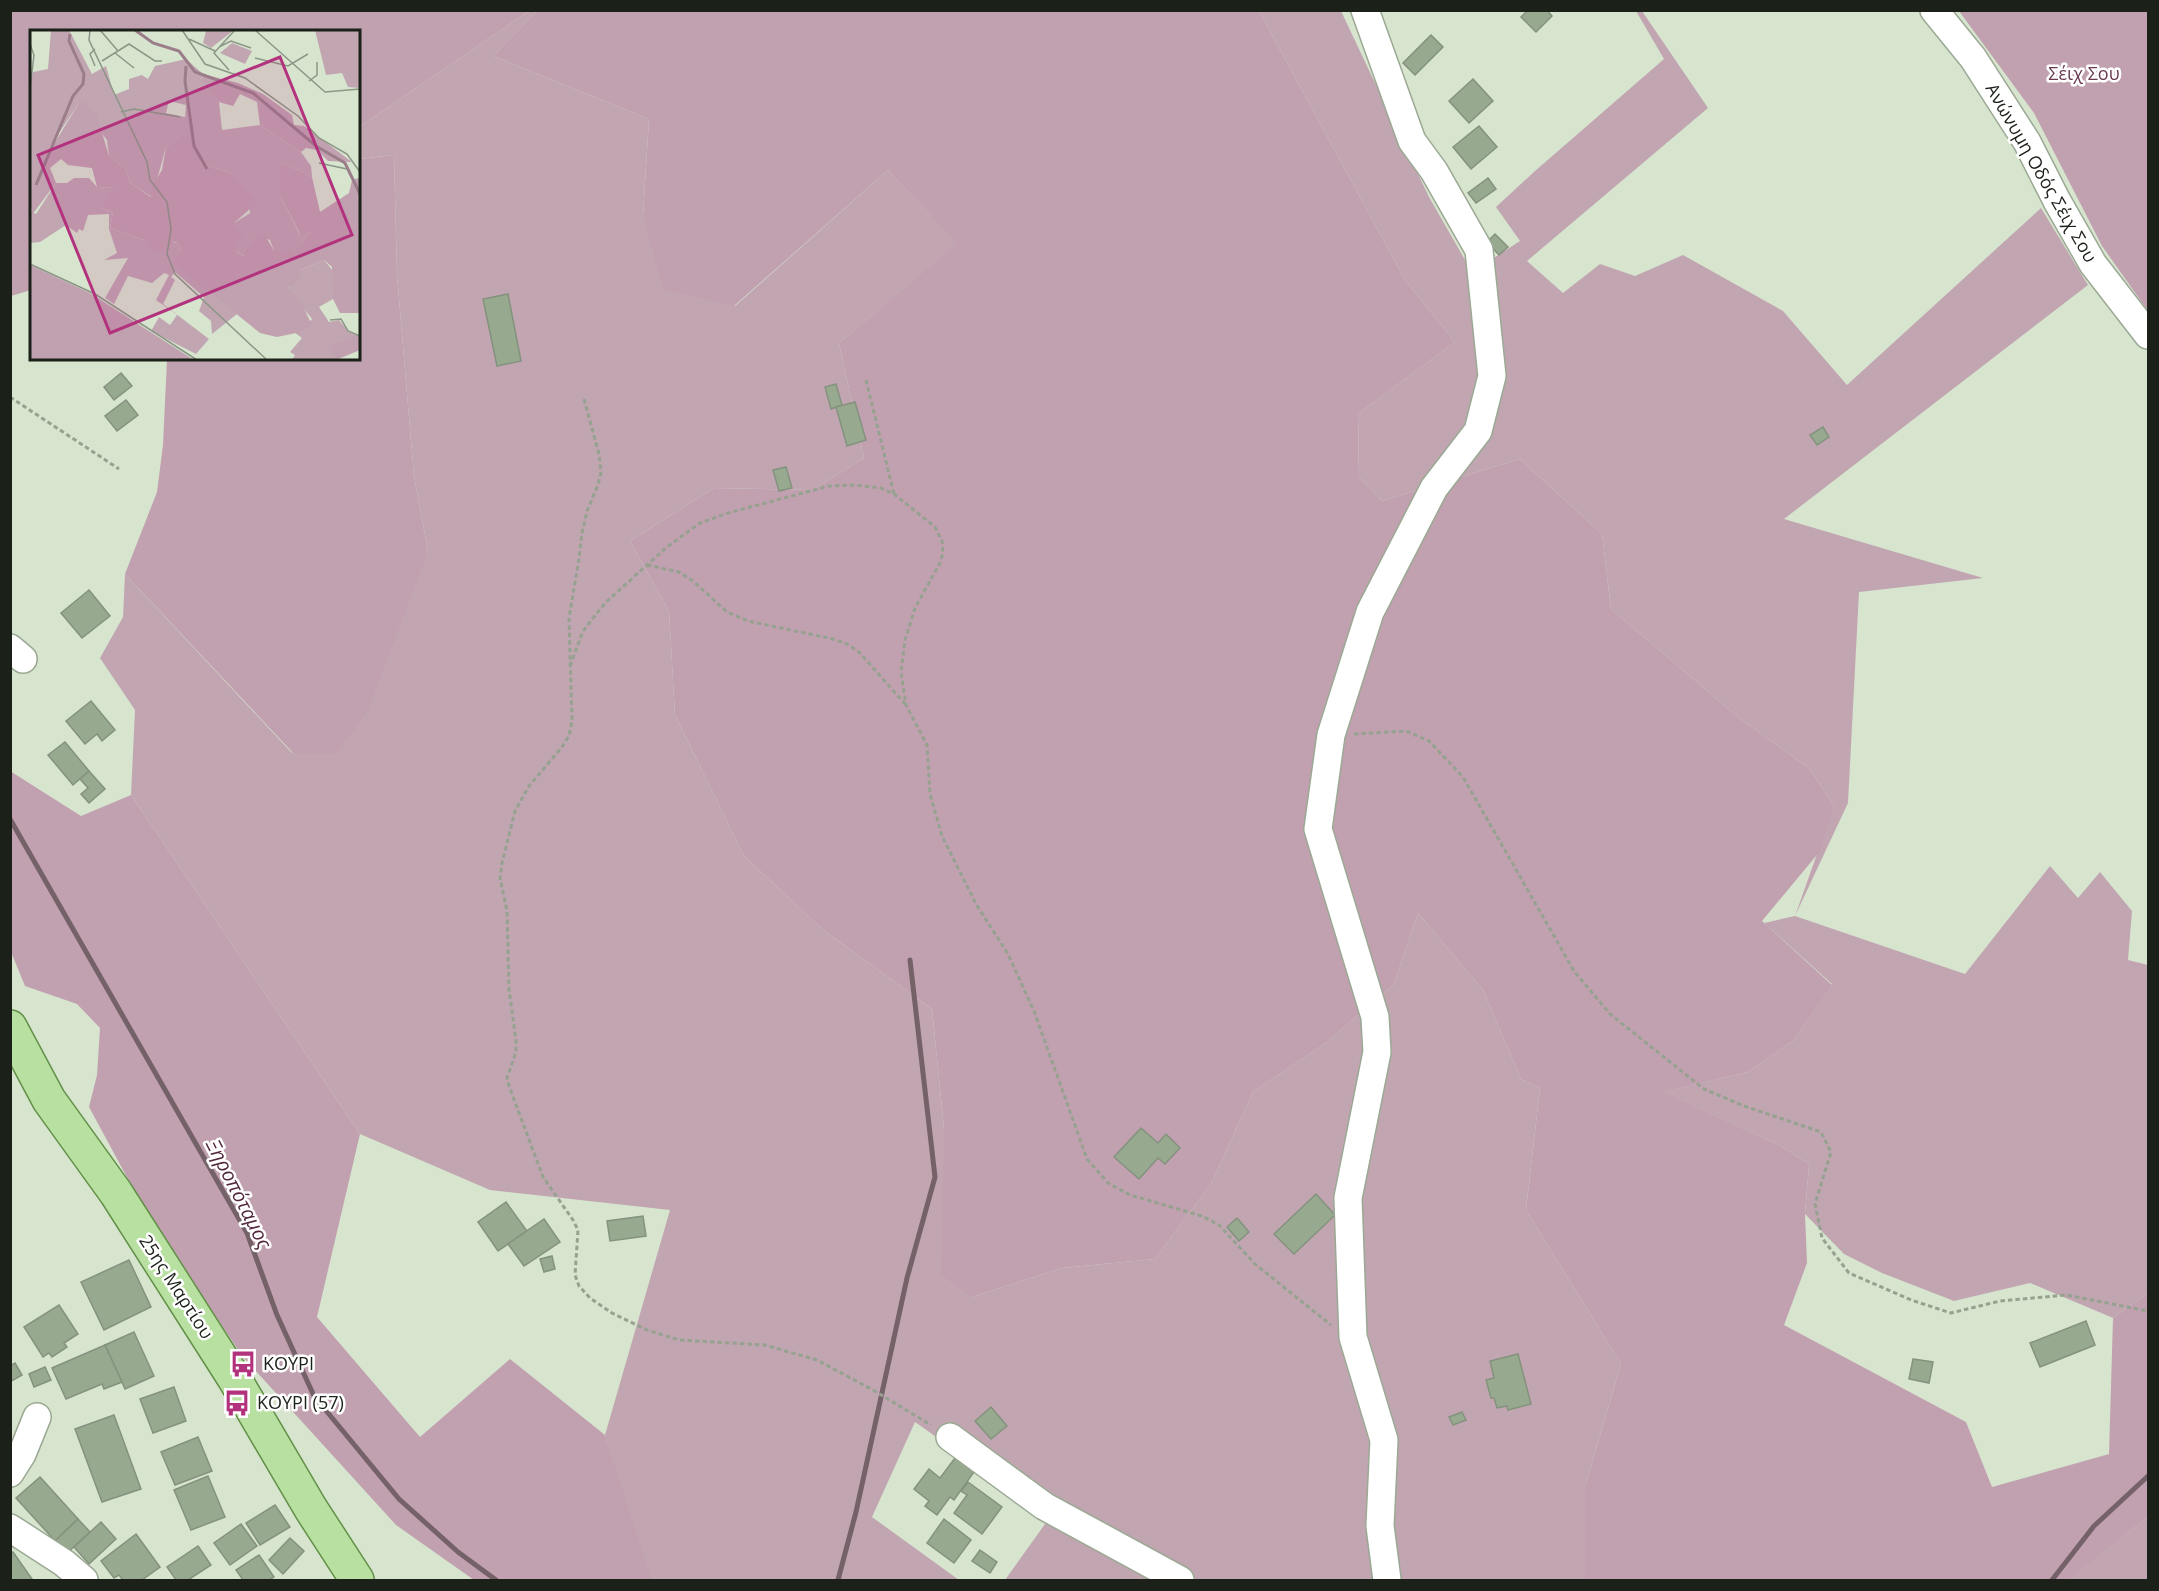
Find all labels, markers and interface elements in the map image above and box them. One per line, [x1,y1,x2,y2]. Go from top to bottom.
inset map [30,30,360,360]
park label: Σέιχ Σου [2048,61,2120,85]
street label: Ανώνυμη Οδός Σέιχ Σου [1981,79,2103,266]
water label: Ξηροπόταμος [200,1133,279,1254]
street label: 25ης Μαρτίου [134,1230,219,1343]
bus stop icon: ΚΟΥΡΙ [228,1349,258,1379]
place label: ΚΟΥΡΙ [263,1351,314,1375]
bus stop icon: ΚΟΥΡΙ (57) [222,1388,252,1418]
place label: ΚΟΥΡΙ (57) [257,1390,344,1414]

